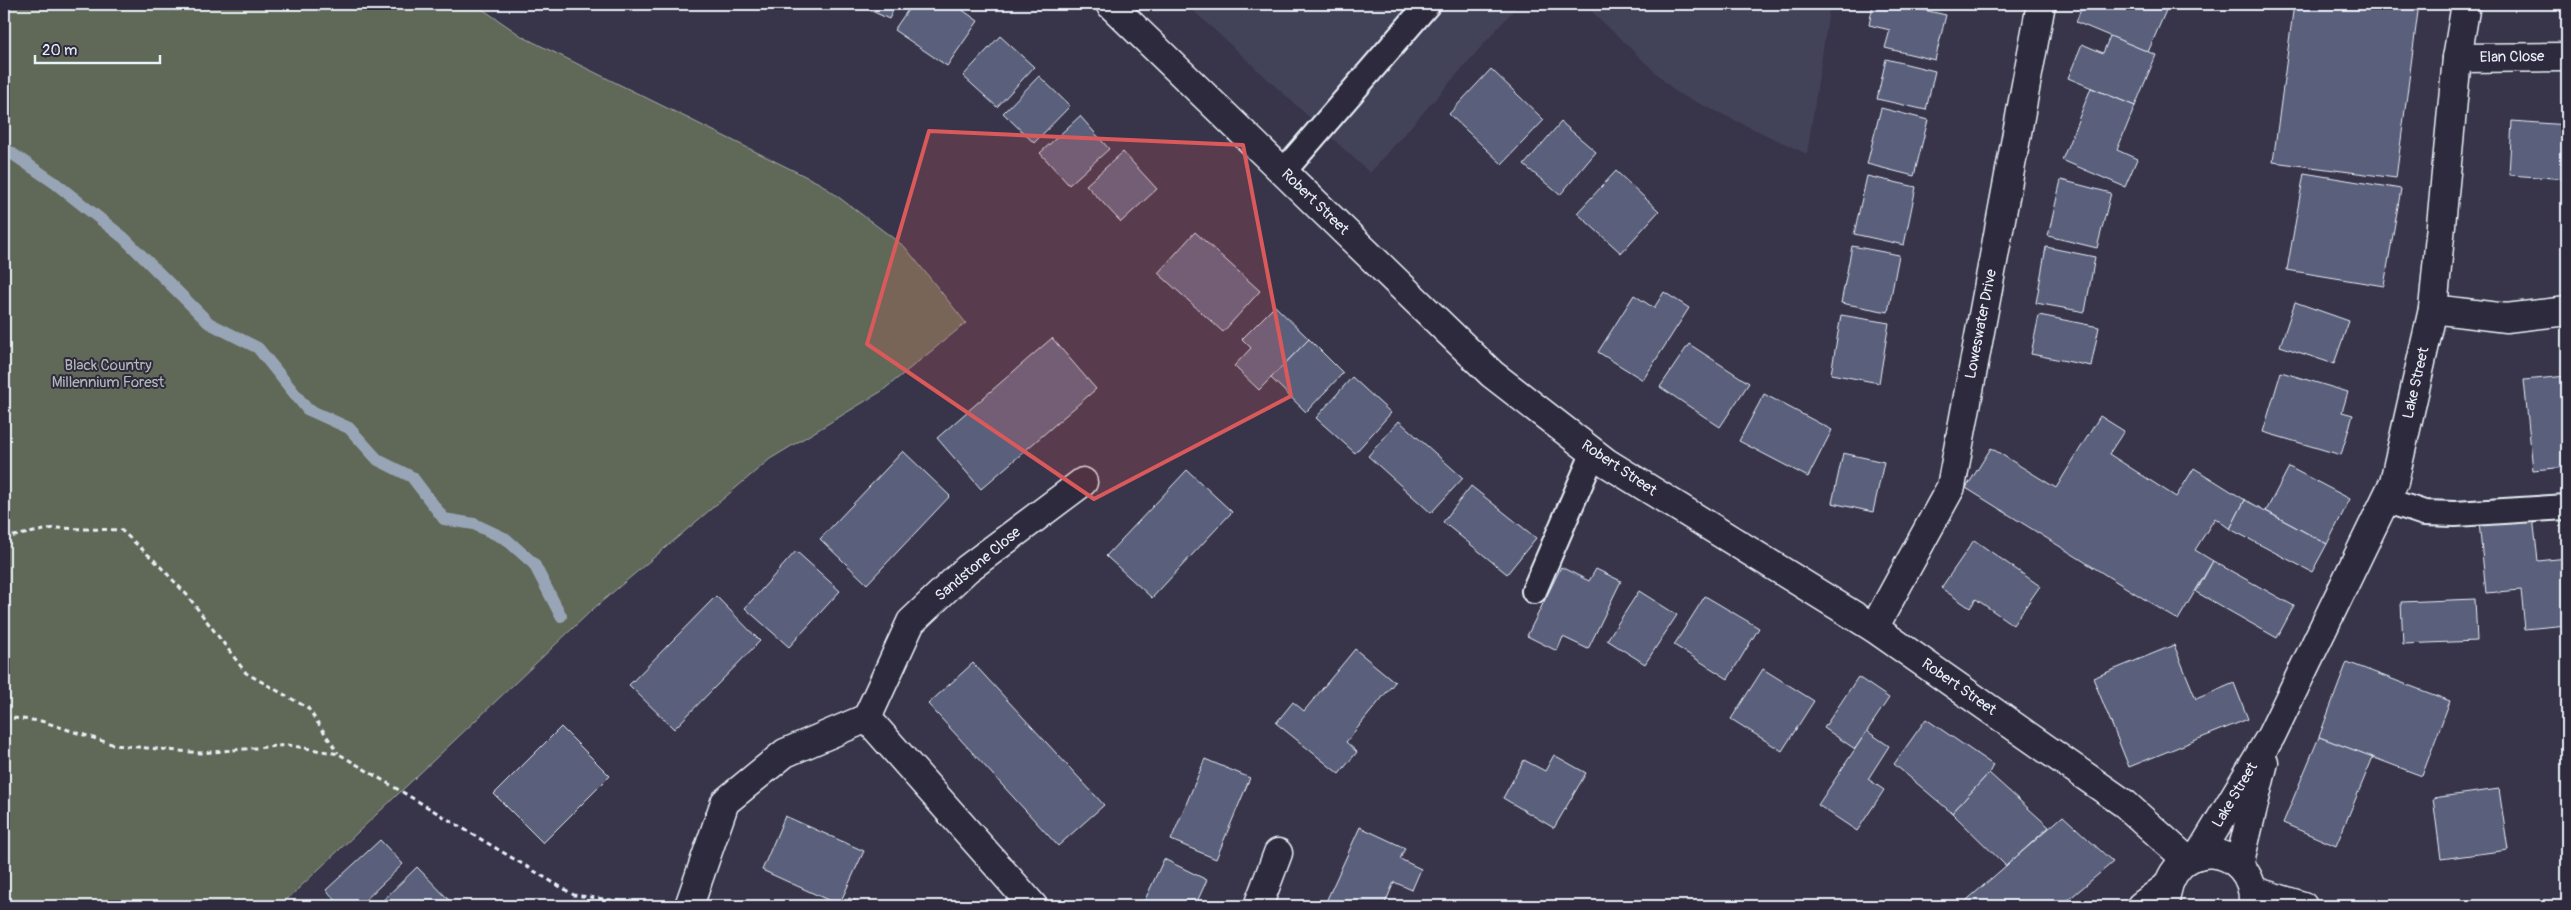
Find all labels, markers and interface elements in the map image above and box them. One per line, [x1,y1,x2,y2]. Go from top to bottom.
scale bar [35,32,160,64]
text: 20 m [42,41,77,60]
street label: Elan Close [2480,47,2545,67]
street label: Robert Street [1277,165,1354,240]
street label: Loweswater Drive [1961,267,2001,380]
street label: Lake Street [2399,344,2434,421]
park label: Black Country Millennium Forest [52,356,165,392]
street label: Robert Street [1578,436,1661,501]
street label: Sandstone Close [931,522,1025,605]
street label: Robert Street [1918,654,2001,720]
street label: Lake Street [2208,758,2262,831]

